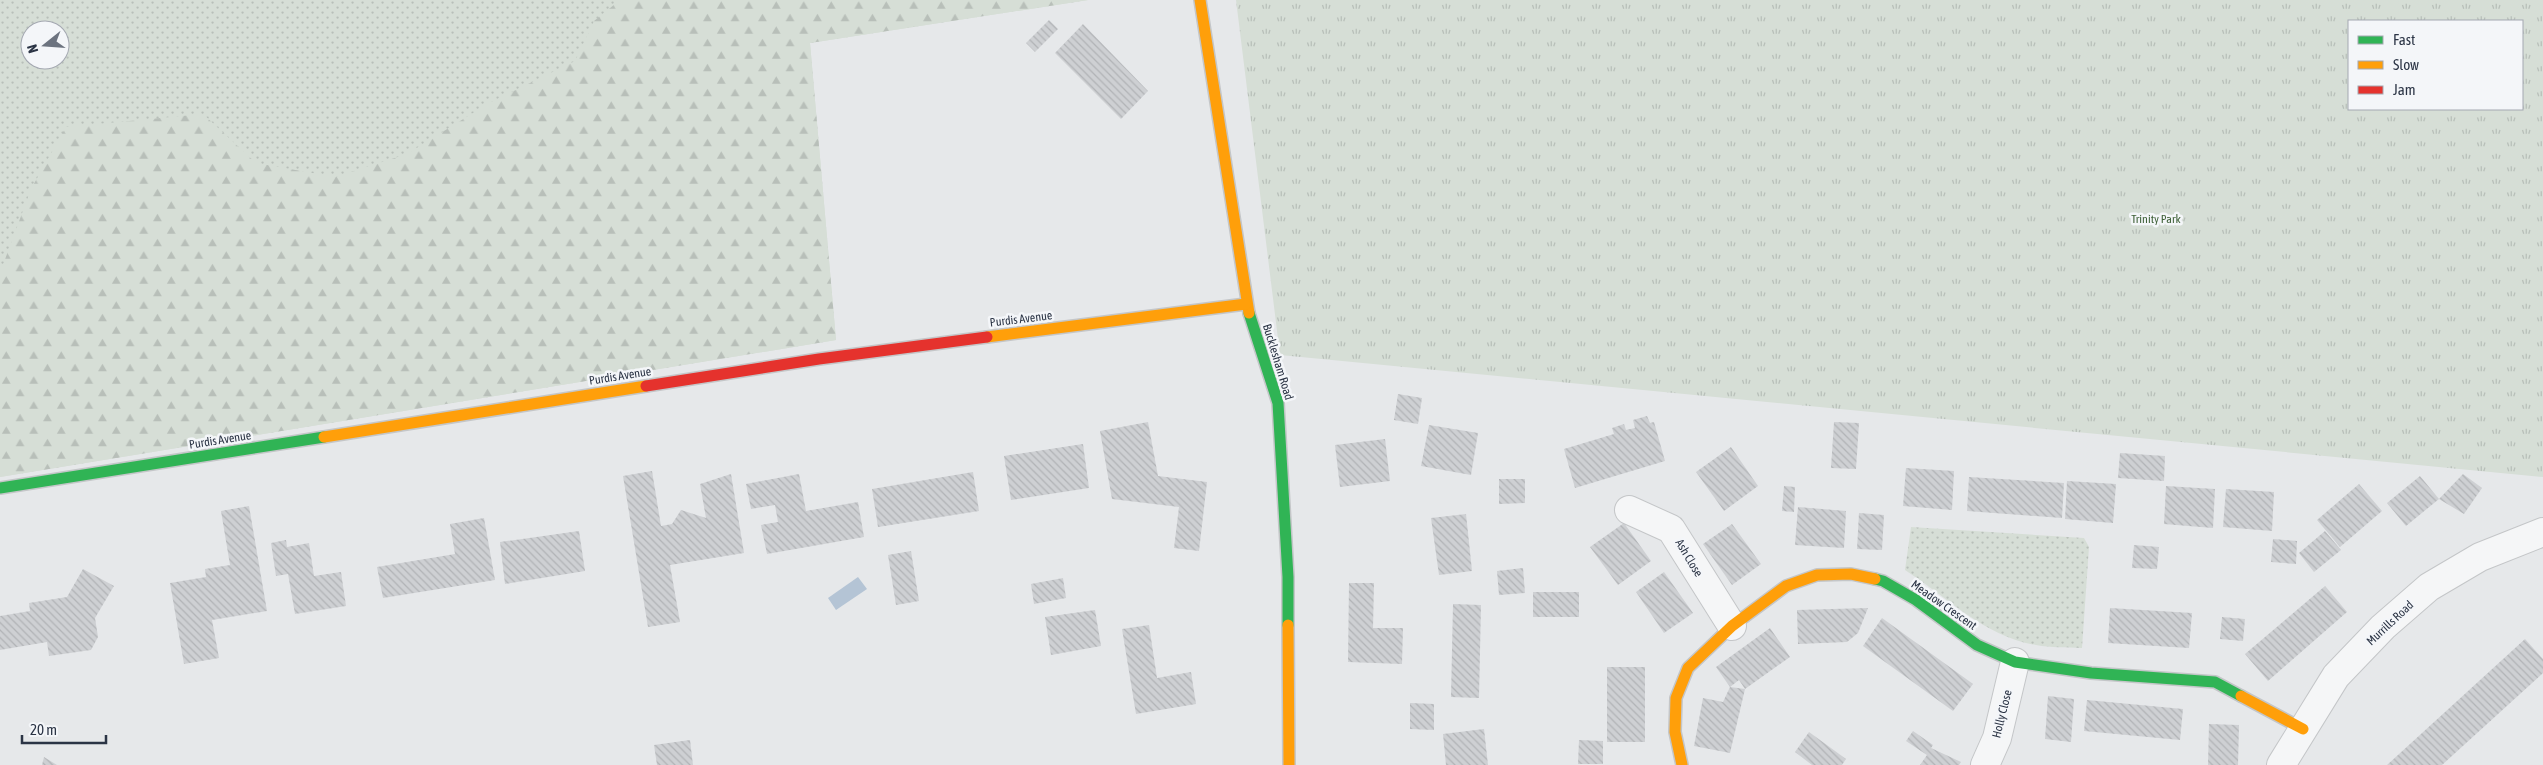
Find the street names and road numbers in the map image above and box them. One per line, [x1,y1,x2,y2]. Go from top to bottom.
street label: Purdis Avenue [989,308,1053,330]
street label: Bucklesham Road [1260,322,1296,402]
street label: Purdis Avenue [588,364,652,388]
street label: Purdis Avenue [188,428,252,452]
street label: Ash Close [1672,537,1706,579]
street label: Meadow Crescent [1908,577,1980,633]
street label: Murrills Road [2364,598,2416,648]
street label: Holly Close [1989,688,2015,740]

